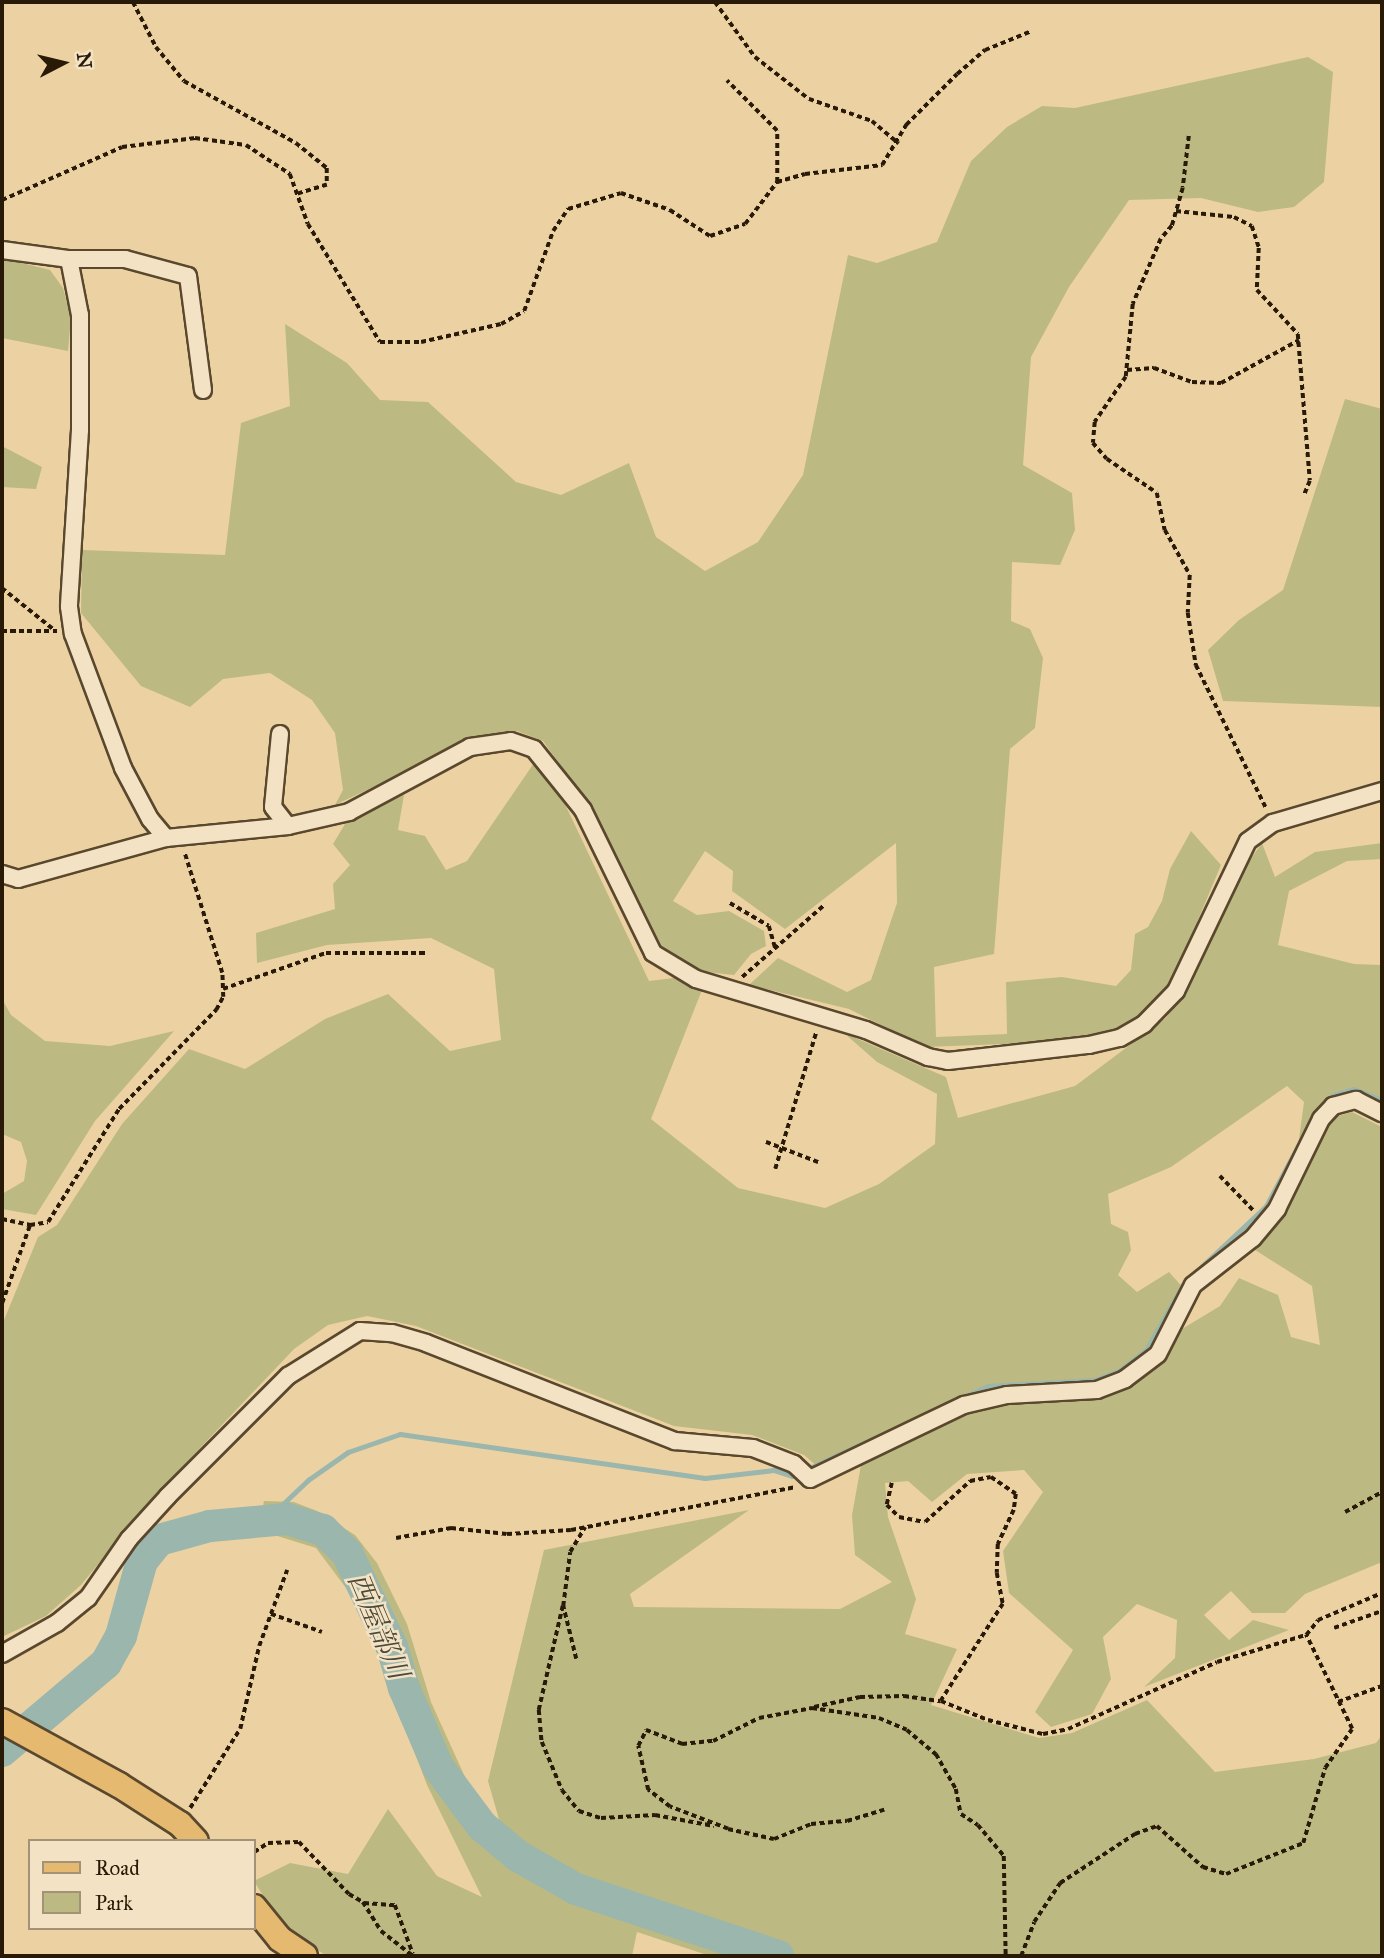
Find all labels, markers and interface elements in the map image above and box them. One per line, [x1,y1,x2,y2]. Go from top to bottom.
north arrow [28,28,98,98]
text: N [72,51,97,70]
water label: 西屋部川 [341,1568,415,1684]
legend [28,1839,256,1930]
text: Road [95,1855,140,1881]
text: Park [95,1890,133,1916]

